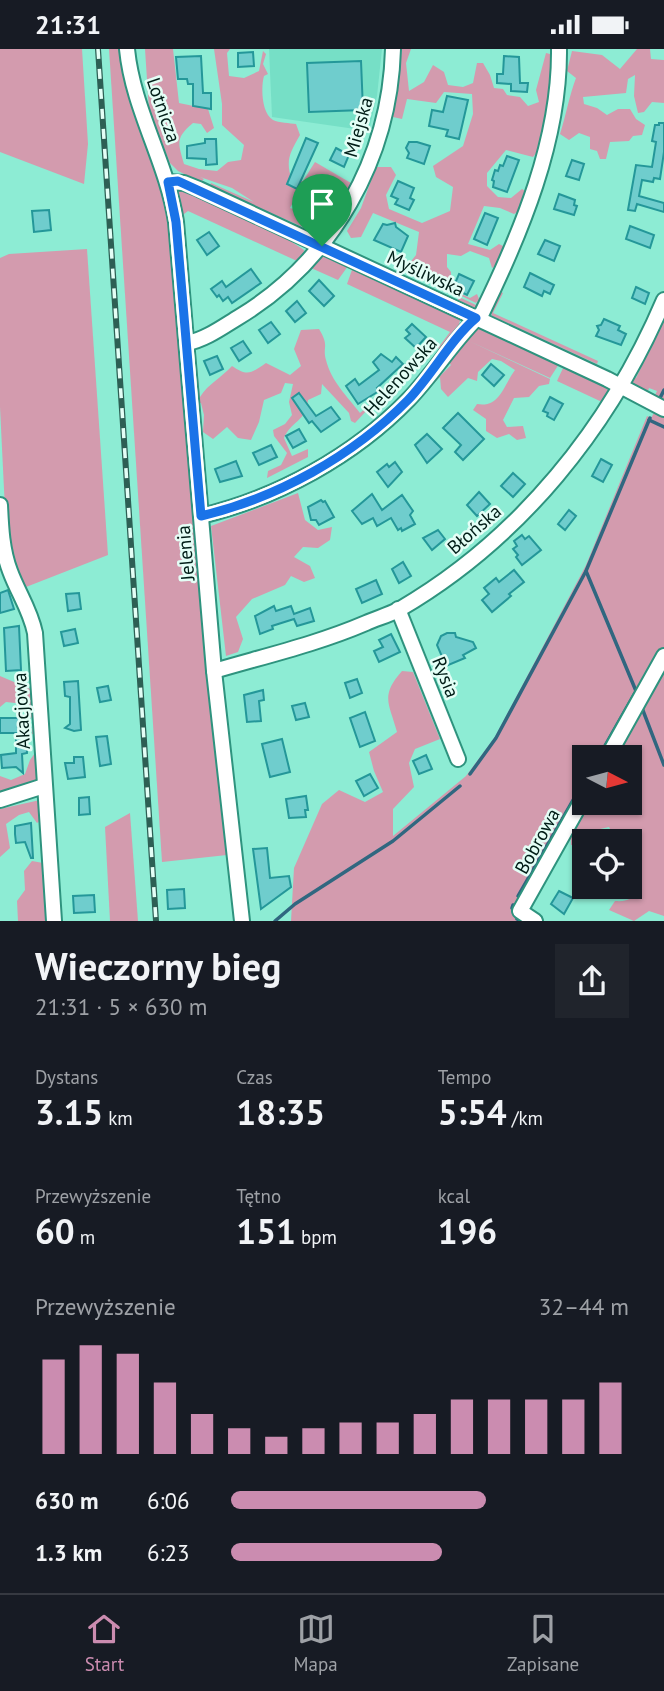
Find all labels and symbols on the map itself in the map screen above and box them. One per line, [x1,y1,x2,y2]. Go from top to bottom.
street label: Lotnicza [142,74,186,146]
street label: Miejska [338,94,378,160]
pin [292,174,352,246]
street label: Myśliwska [383,245,469,301]
street label: Helenowska [358,331,442,421]
street label: Błońska [442,499,506,559]
street label: Jelenia [171,524,199,583]
street label: Rysia [427,653,465,701]
street label: Akacjowa [7,672,35,750]
north arrow [572,745,642,815]
street label: Bobrowa [509,804,565,878]

